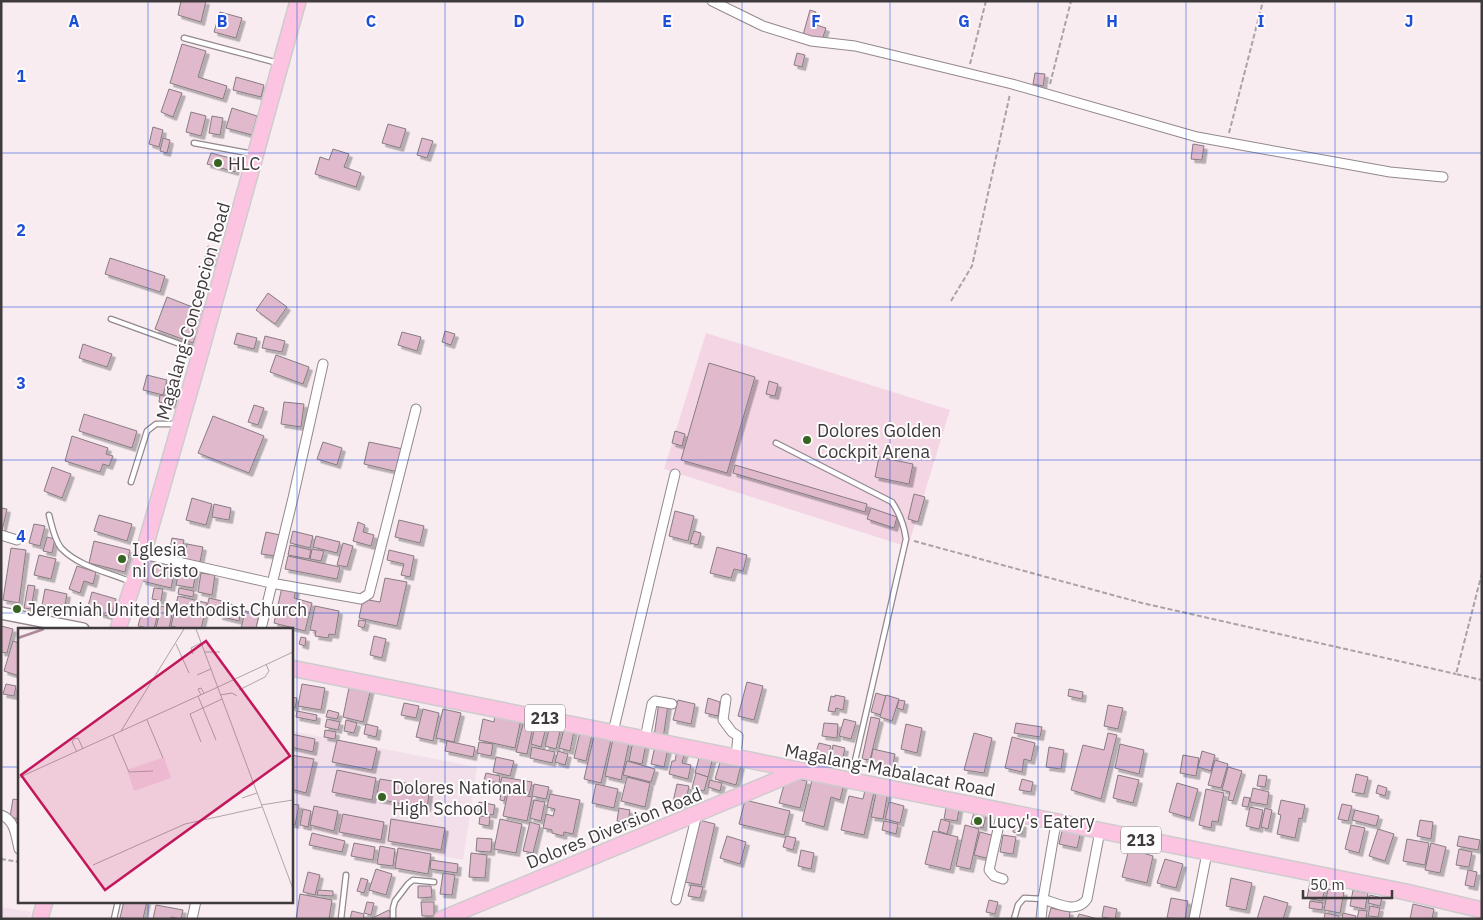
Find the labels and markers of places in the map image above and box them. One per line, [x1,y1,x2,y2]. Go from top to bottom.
place label: HLC [228,152,260,175]
marker: HLC [212,157,224,169]
place label: Dolores Golden Cockpit Arena [817,419,942,463]
marker: Dolores Golden Cockpit Arena [801,434,813,446]
place label: Iglesia ni Cristo [132,538,198,582]
marker: Iglesia ni Cristo [116,553,128,565]
place label: Jeremiah United Methodist Church [27,598,307,621]
marker: Jeremiah United Methodist Church [11,603,23,615]
place label: Dolores National High School [392,776,527,820]
marker: Dolores National High School [376,791,388,803]
place label: Lucy's Eatery [988,810,1095,833]
marker: Lucy's Eatery [972,815,984,827]

